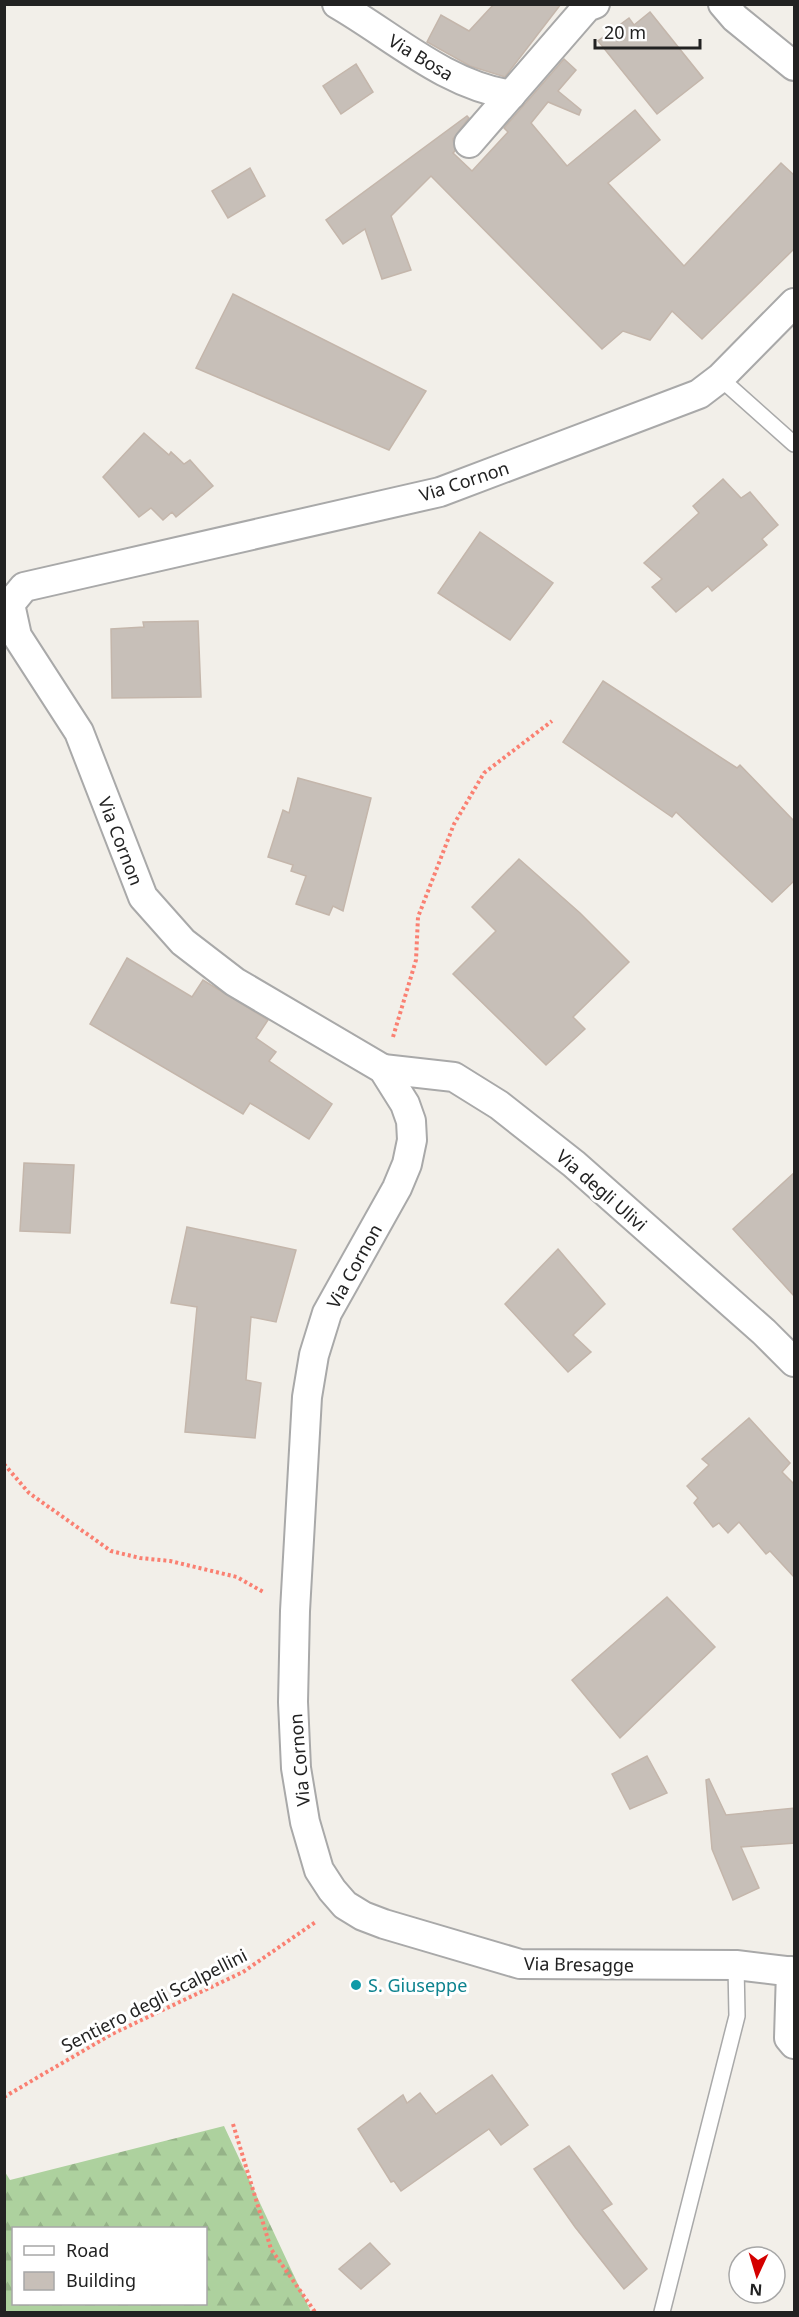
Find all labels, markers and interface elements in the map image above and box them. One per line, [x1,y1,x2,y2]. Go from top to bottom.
scale bar [595,12,700,50]
text: 20 m [604,20,646,44]
street label: Via Bosa [384,28,458,86]
street label: Via Cornon [416,455,512,507]
street label: Via Cornon [93,793,149,889]
street label: Via degli Ulivi [552,1144,652,1236]
street label: Via Cornon [321,1219,387,1313]
street label: Via Cornon [283,1713,315,1807]
street label: Sentiero degli Scalpellini [57,1943,251,2057]
street label: Via Bresagge [524,1951,634,1977]
place label: S. Giuseppe [368,1973,467,1997]
marker: S. Giuseppe [349,1978,363,1992]
legend [12,2227,207,2305]
text: Road [66,2238,109,2262]
north arrow [727,2245,787,2305]
text: Building [66,2268,136,2292]
text: N [749,2279,763,2301]

